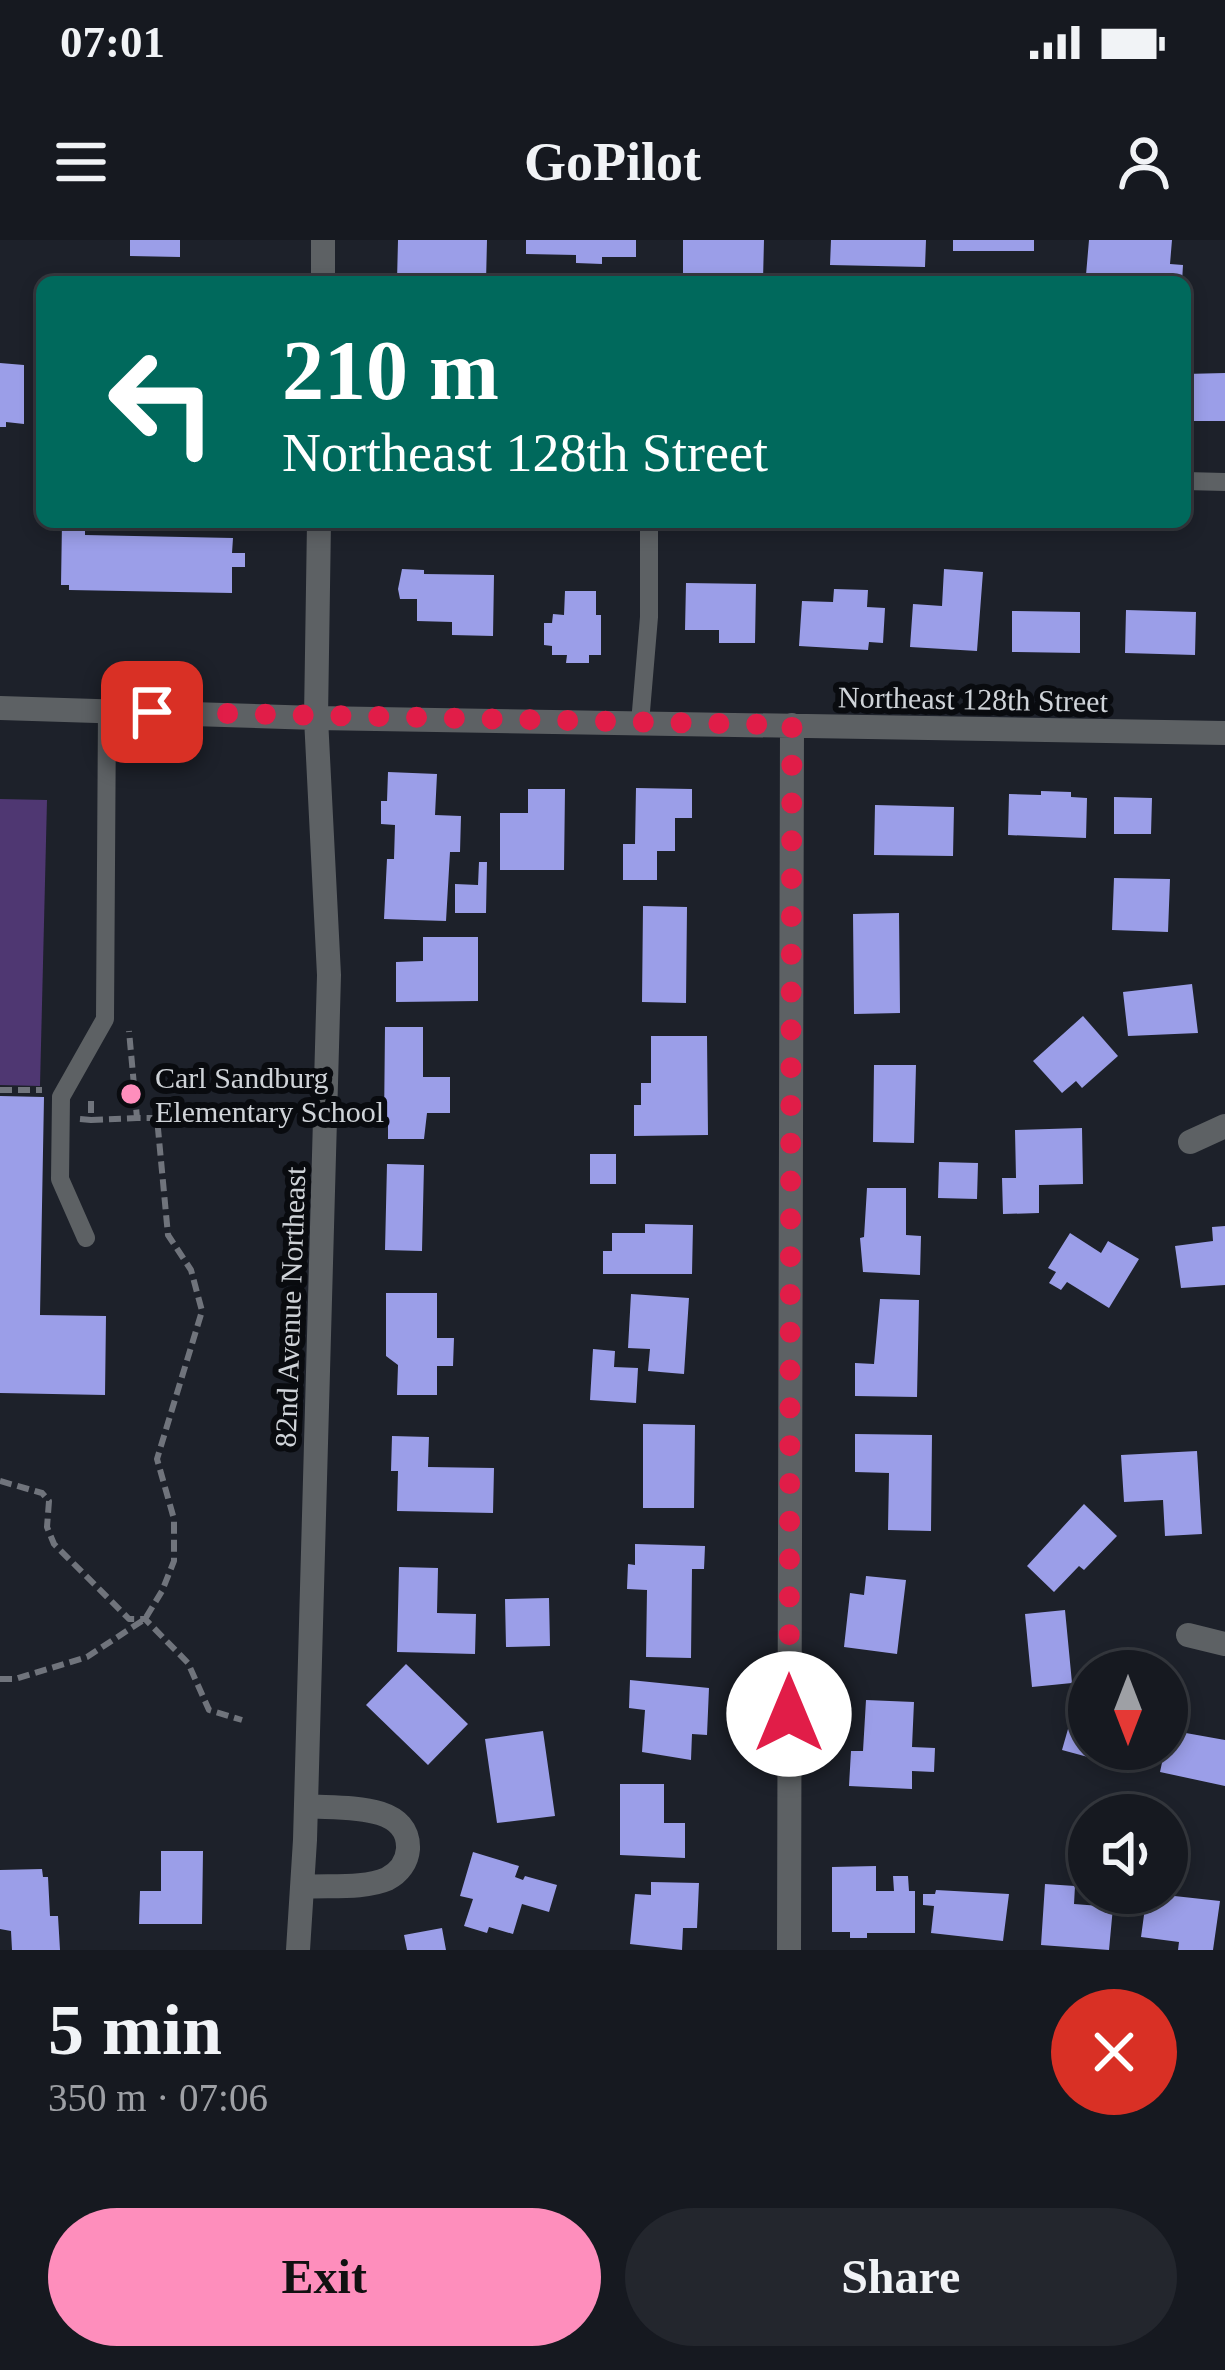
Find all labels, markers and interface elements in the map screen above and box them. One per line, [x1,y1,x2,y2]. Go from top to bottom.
text: 07:01 [60,17,165,67]
icon: menu [48,129,114,195]
icon: person [1111,129,1177,195]
text: GoPilot [524,132,701,192]
icon: left [84,324,240,480]
text: 210 m [282,324,499,417]
text: Northeast 128th Street [282,423,768,483]
pin [101,661,203,763]
icon: arrive [119,679,185,745]
street label: Northeast 128th Street [838,680,1109,718]
place label: Carl Sandburg Elementary School [155,1061,384,1128]
marker: Carl Sandburg Elementary School [118,1081,144,1107]
street label: 82nd Avenue Northeast [269,1165,311,1448]
north arrow [1068,1650,1188,1770]
map controls [1068,1650,1188,1914]
position arrow [726,1651,852,1777]
button: sound [1068,1794,1188,1914]
button: close [1051,1989,1177,2115]
text: 5 min [48,1990,222,2070]
text: 350 m · 07:06 [48,2076,268,2119]
button: Exit [48,2208,601,2346]
button: Share [625,2208,1177,2346]

